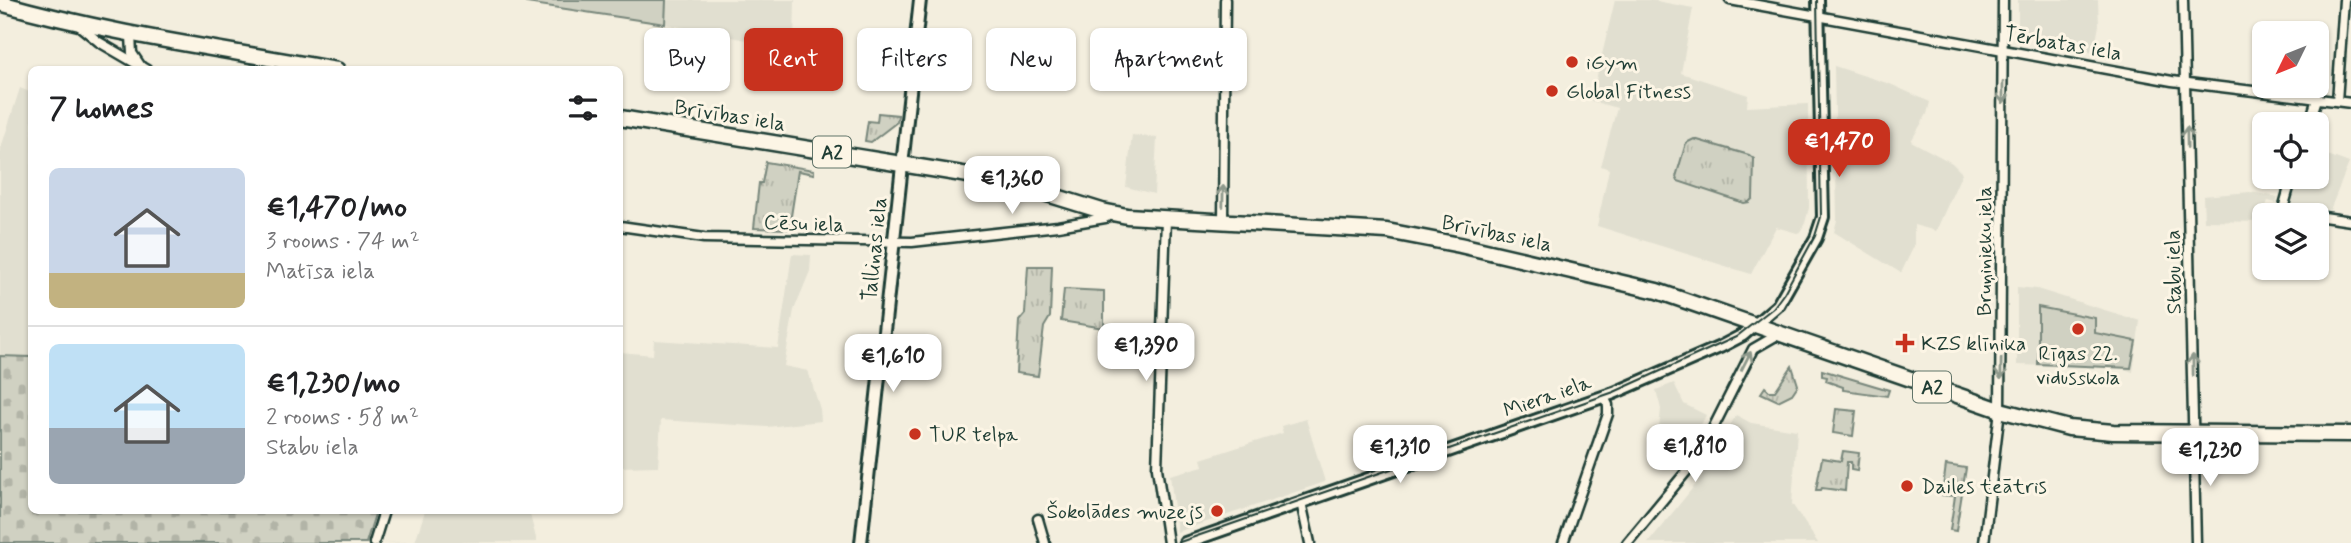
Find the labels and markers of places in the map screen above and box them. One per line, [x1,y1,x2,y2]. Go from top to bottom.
place label: iGym [1586,49,1638,77]
marker: iGym [1564,54,1580,70]
place label: Global Fitness [1566,78,1691,106]
marker: Global Fitness [1544,83,1560,99]
pin: €1,470 [1782,120,1896,179]
pin: €1,360 [955,156,1069,216]
marker: Rīgas 22. vidusskola [2070,321,2086,337]
pin: €1,390 [1089,324,1203,383]
place label: KZS klīnika [1921,330,2026,358]
marker: KZS klīnika [1895,333,1915,353]
pin: €1,610 [836,334,950,394]
place label: Rīgas 22. vidusskola [2036,340,2120,392]
place label: TUR telpa [929,421,1018,449]
pin: €1,810 [1638,424,1752,484]
marker: TUR telpa [907,426,923,442]
pin: €1,310 [1343,426,1457,485]
pin: €1,230 [2153,428,2267,488]
place label: Dailes teātris [1921,473,2047,501]
marker: Dailes teātris [1899,478,1915,494]
place label: Šokolādes muzejs [1046,498,1203,526]
marker: Šokolādes muzejs [1209,503,1225,519]

